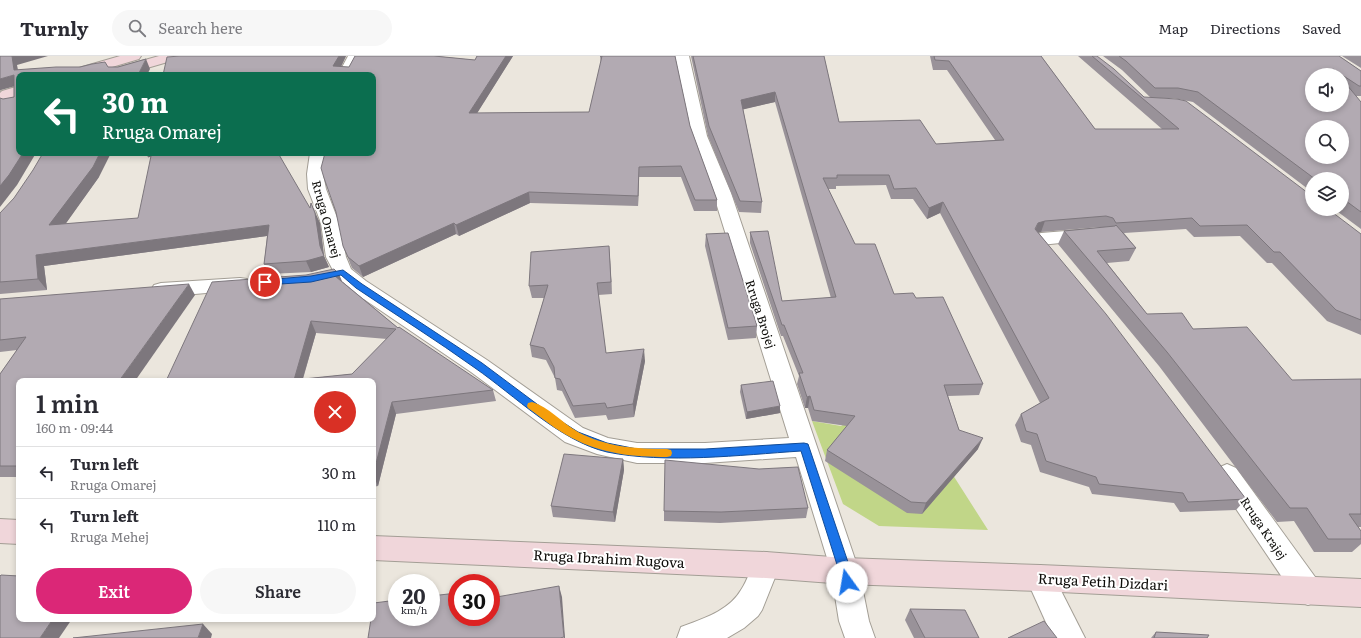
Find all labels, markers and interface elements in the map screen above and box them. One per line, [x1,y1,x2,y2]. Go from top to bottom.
search box [112,10,392,46]
text: Turnly [20,14,88,42]
text: Search here [158,16,242,39]
icon: search [126,17,148,39]
text: Map [1158,18,1188,38]
text: Directions [1210,18,1280,38]
text: Saved [1302,18,1341,38]
map controls [1305,68,1349,216]
button: sound [1305,68,1349,112]
text: 30 m [102,80,168,122]
icon: left [36,88,88,140]
text: Rruga Omarej [102,118,222,145]
button: search [1305,120,1349,164]
button: layers [1305,172,1349,216]
street label: Rruga Omarej [308,178,346,260]
pin [248,265,282,299]
icon: arrive [254,271,276,293]
street label: Rruga Brojej [741,277,781,351]
text: 1 min [36,385,99,420]
button: close [314,391,356,433]
text: 160 m · 09:44 [36,418,113,437]
text: Turn left [70,452,139,475]
text: 30 m [322,461,356,484]
icon: left [36,462,58,484]
text: Rruga Omarej [70,475,157,494]
street label: Rruga Krajej [1236,493,1292,563]
text: Turn left [70,504,139,527]
text: 110 m [318,513,356,536]
icon: left [36,514,58,536]
text: Rruga Mehej [70,527,149,546]
street label: Rruga Ibrahim Rugova [533,544,686,572]
position arrow [826,561,868,603]
button: Exit [36,568,192,614]
button: Share [200,568,356,614]
street label: Rruga Fetih Dizdari [1037,568,1169,594]
speed limit sign: 30 [448,574,500,626]
text: 20 [402,580,426,610]
text: km/h [401,602,427,617]

